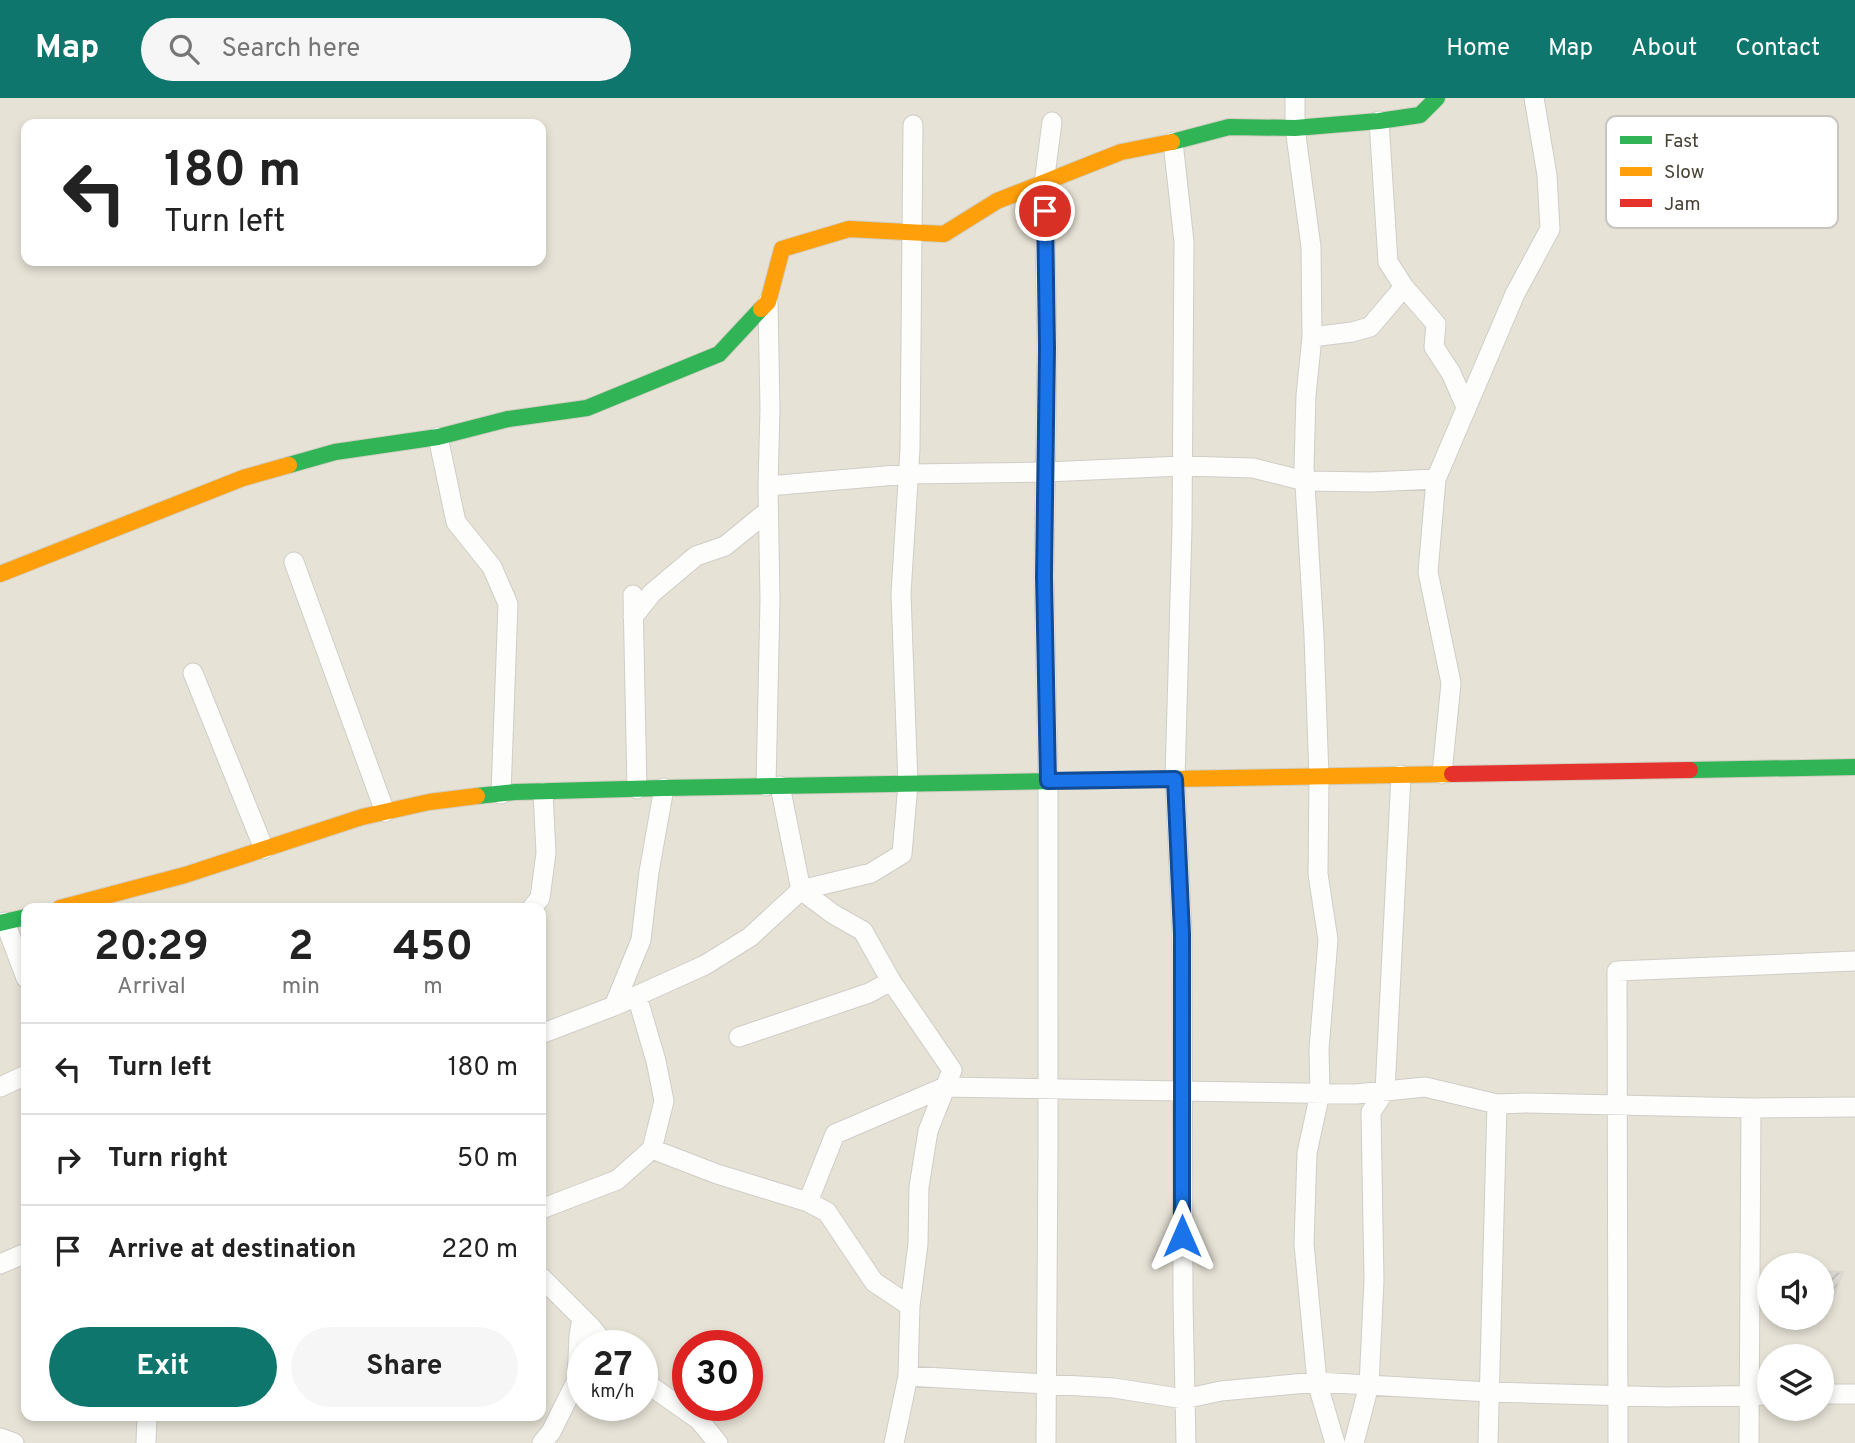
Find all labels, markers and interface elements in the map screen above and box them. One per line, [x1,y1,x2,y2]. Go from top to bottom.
search box [141,18,631,81]
text: Map [35,28,99,70]
icon: search [165,30,203,68]
text: Search here [221,33,360,66]
text: Home [1446,34,1510,64]
text: Map [1548,34,1593,64]
text: About [1631,34,1697,64]
text: Contact [1735,34,1820,64]
legend [1606,116,1838,228]
text: Fast [1664,130,1699,154]
text: 180 m [164,142,301,204]
icon: left [49,147,140,238]
text: Slow [1664,161,1704,185]
pin [1015,181,1075,241]
icon: arrive [1026,192,1064,230]
text: Jam [1664,193,1701,217]
text: Turn left [164,203,285,243]
text: 20:29 [94,922,209,975]
text: 2 [288,922,314,975]
text: 450 [393,922,473,975]
text: Arrival [117,973,186,1002]
text: min [282,973,320,1002]
text: m [423,973,443,1002]
icon: left [49,1050,87,1088]
text: Turn left [108,1052,212,1085]
text: 180 m [448,1052,518,1085]
icon: right [49,1141,87,1179]
text: Turn right [108,1143,228,1176]
text: 50 m [457,1143,518,1176]
position arrow [1145,1199,1219,1273]
icon: arrive [49,1232,87,1270]
text: Arrive at destination [108,1234,356,1267]
text: 220 m [441,1234,518,1267]
map controls [1757,1253,1834,1421]
button: sound [1757,1253,1834,1330]
button: Exit [49,1327,277,1407]
button: Share [291,1327,518,1407]
speed limit sign: 30 [672,1330,763,1421]
text: 27 [593,1344,632,1388]
button: layers [1757,1344,1834,1421]
text: km/h [591,1381,634,1404]

